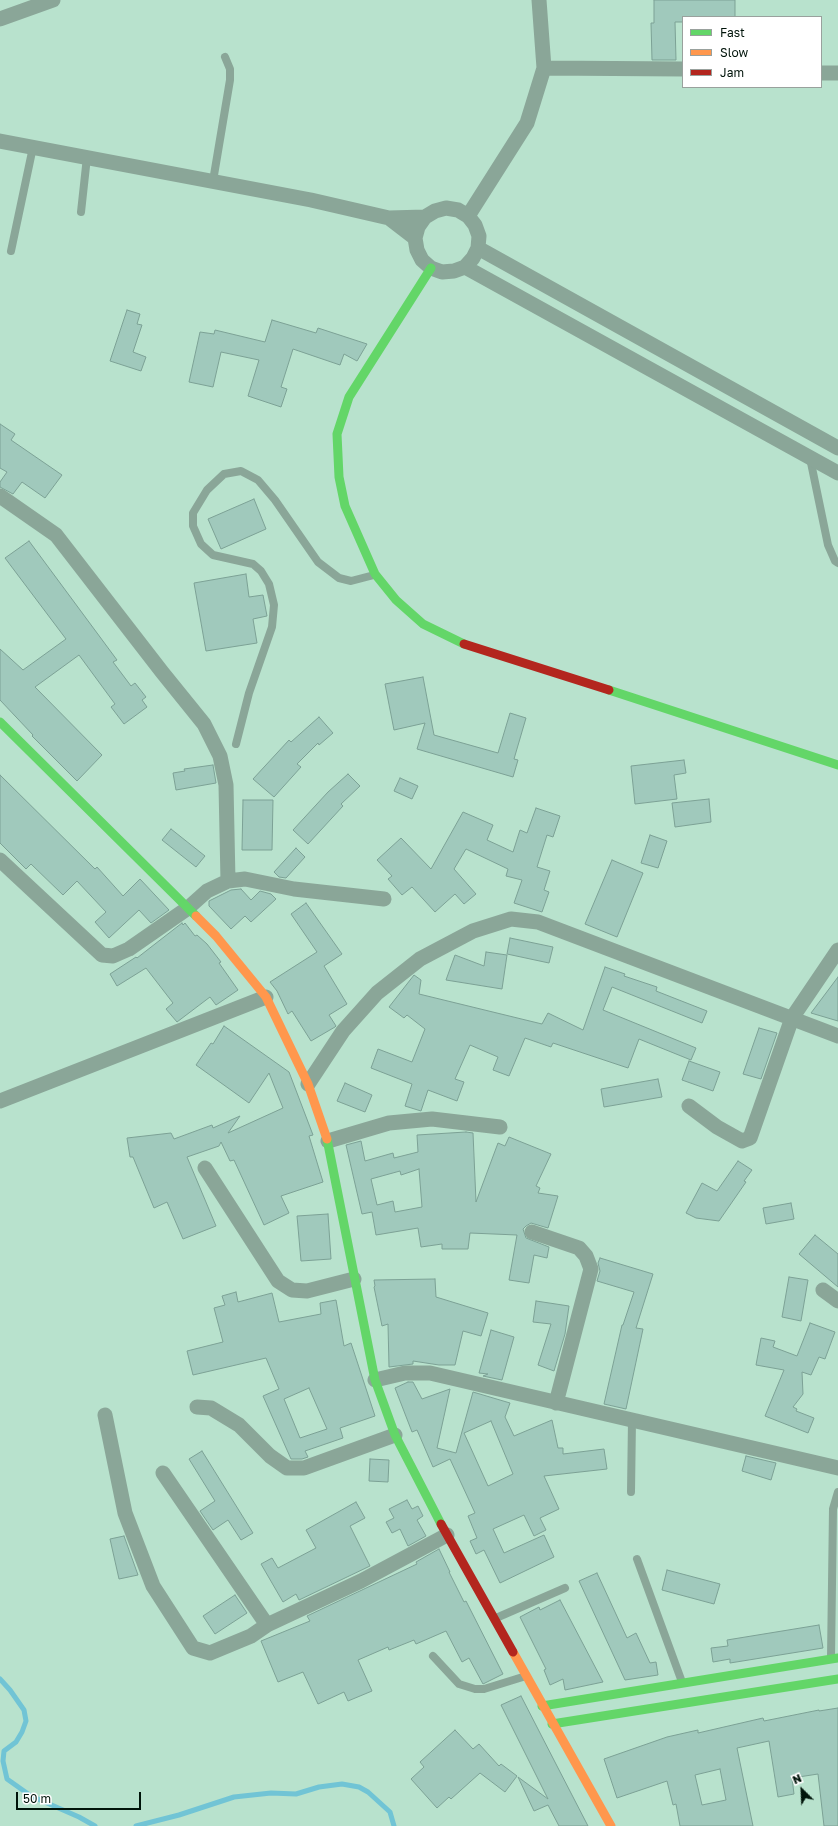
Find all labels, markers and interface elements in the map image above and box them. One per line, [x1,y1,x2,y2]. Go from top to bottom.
legend [682,16,822,88]
text: Fast [720,25,745,40]
text: Slow [720,45,748,60]
text: Jam [720,65,744,80]
north arrow [782,1770,822,1810]
text: N [790,1771,803,1786]
scale bar [18,1784,143,1810]
text: 50 m [23,1791,51,1806]

